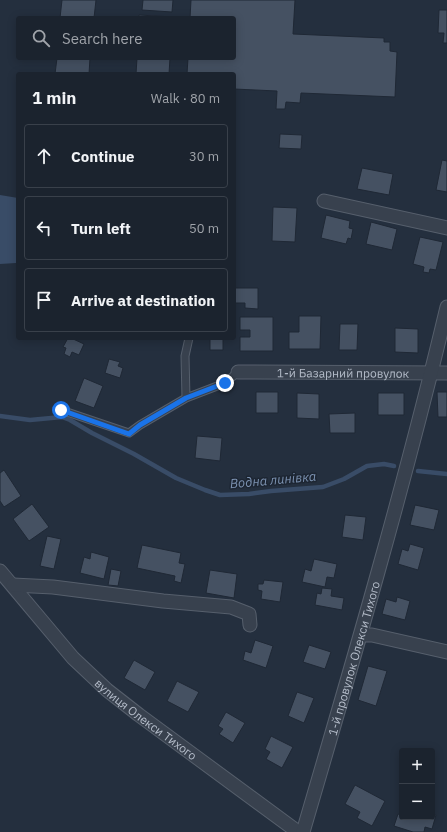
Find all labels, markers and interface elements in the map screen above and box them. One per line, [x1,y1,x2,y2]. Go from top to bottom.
search box [16,16,236,60]
icon: search [30,27,52,49]
text: Search here [62,29,142,48]
text: 1 min [32,87,76,109]
text: Walk · 80 m [151,90,220,107]
icon: ahead [33,145,55,167]
text: Continue [71,147,135,166]
text: 30 m [189,148,219,165]
icon: left [33,217,55,239]
text: Turn left [71,219,131,238]
text: 50 m [189,220,219,237]
icon: arrive [33,289,55,311]
text: Arrive at destination [71,291,215,310]
street label: 1-й Базарний провулок [277,365,410,380]
route end [216,374,234,392]
route start [52,401,70,419]
water label: Водна линівка [229,468,317,492]
street label: 1-й провулок Олекси Тихого [324,579,383,737]
street label: вулиця Олекси Тихого [92,675,200,763]
map controls [399,748,435,820]
button: + [399,748,435,784]
button: − [399,784,435,820]

